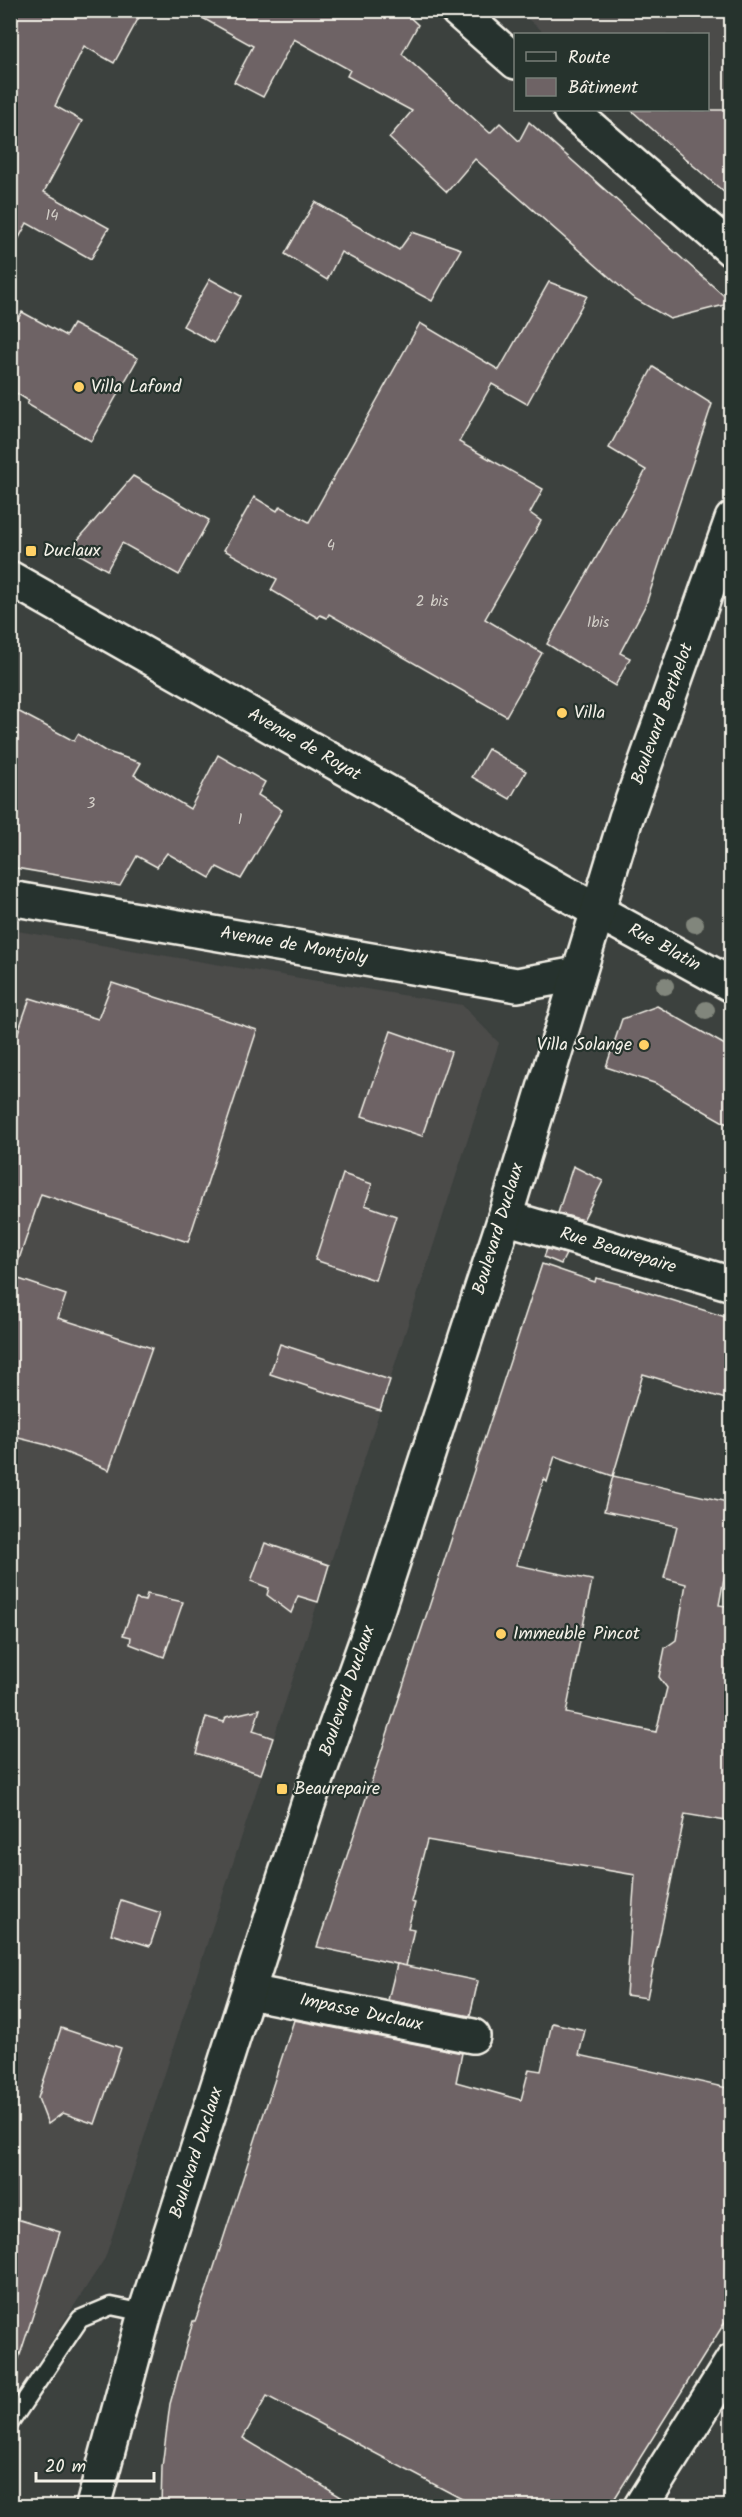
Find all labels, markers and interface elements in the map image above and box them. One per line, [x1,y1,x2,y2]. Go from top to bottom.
legend [514,33,709,111]
text: Route [568,44,610,73]
text: Bâtiment [568,74,639,103]
house number: 14 [46,204,58,228]
place label: Villa Lafond [91,373,182,402]
marker: Villa Lafond [72,380,86,394]
house number: 4 [327,534,335,558]
place label: Duclaux [43,537,101,566]
marker: Duclaux [24,544,38,558]
house number: 2 bis [416,590,449,614]
house number: 1bis [587,611,610,635]
street label: Boulevard Berthelot [624,638,702,789]
place label: Villa [574,699,605,728]
street label: Avenue de Royat [242,701,367,790]
marker: Villa [555,706,569,720]
house number: 3 [87,792,96,816]
house number: 1 [238,808,243,832]
street label: Rue Blatin [622,916,706,980]
street label: Avenue de Montjoly [218,919,370,973]
place label: Villa Solange [537,1031,632,1060]
marker: Villa Solange [637,1038,651,1052]
street label: Boulevard Duclaux [465,1159,533,1298]
street label: Rue Beaurepaire [556,1220,680,1282]
place label: Immeuble Pincot [513,1620,641,1649]
street label: Boulevard Duclaux [312,1621,384,1760]
marker: Immeuble Pincot [494,1627,508,1641]
place label: Beaurepaire [294,1775,380,1804]
marker: Beaurepaire [275,1782,289,1796]
street label: Impasse Duclaux [297,1986,425,2040]
street label: Boulevard Duclaux [162,2083,232,2222]
scale bar [36,2445,154,2483]
text: 20 m [45,2453,86,2482]

